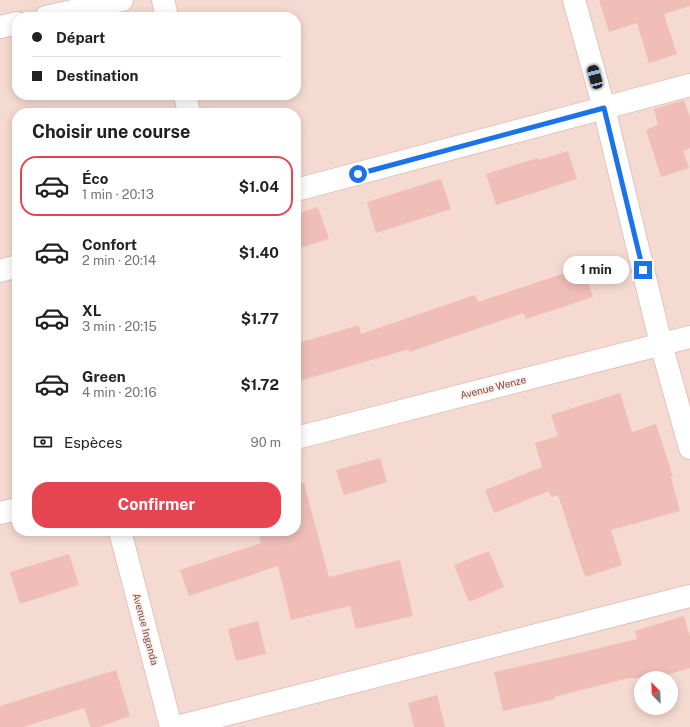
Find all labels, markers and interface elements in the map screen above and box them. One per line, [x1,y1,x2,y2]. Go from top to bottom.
text: Départ [56,29,105,46]
car [586,64,604,90]
text: Destination [56,67,138,84]
text: Choisir une course [32,121,190,142]
route start [349,165,367,183]
icon: car [34,168,70,204]
text: Éco [82,170,108,187]
text: $1.04 [239,178,279,195]
text: 1 min · 20:13 [82,187,154,202]
icon: car [34,234,70,270]
text: Confort [82,236,137,253]
text: $1.40 [239,244,279,261]
text: 2 min · 20:14 [82,253,156,268]
callout: 1 min [563,256,629,284]
route end [634,261,652,279]
text: 1 min [580,262,612,277]
icon: car [34,300,70,336]
text: XL [82,302,101,319]
text: $1.77 [241,310,279,327]
text: 3 min · 20:15 [82,319,157,334]
icon: car [34,366,70,402]
text: Green [82,368,126,385]
street label: Avenue Wenze [459,373,527,401]
text: $1.72 [241,376,279,393]
text: 4 min · 20:16 [82,385,157,400]
icon: cash [32,431,54,453]
text: Espèces [64,434,122,451]
text: 90 m [251,435,281,450]
button: Confirmer [32,482,281,528]
street label: Avenue Inganda [131,592,161,666]
north arrow [634,671,678,715]
map controls [634,671,678,715]

